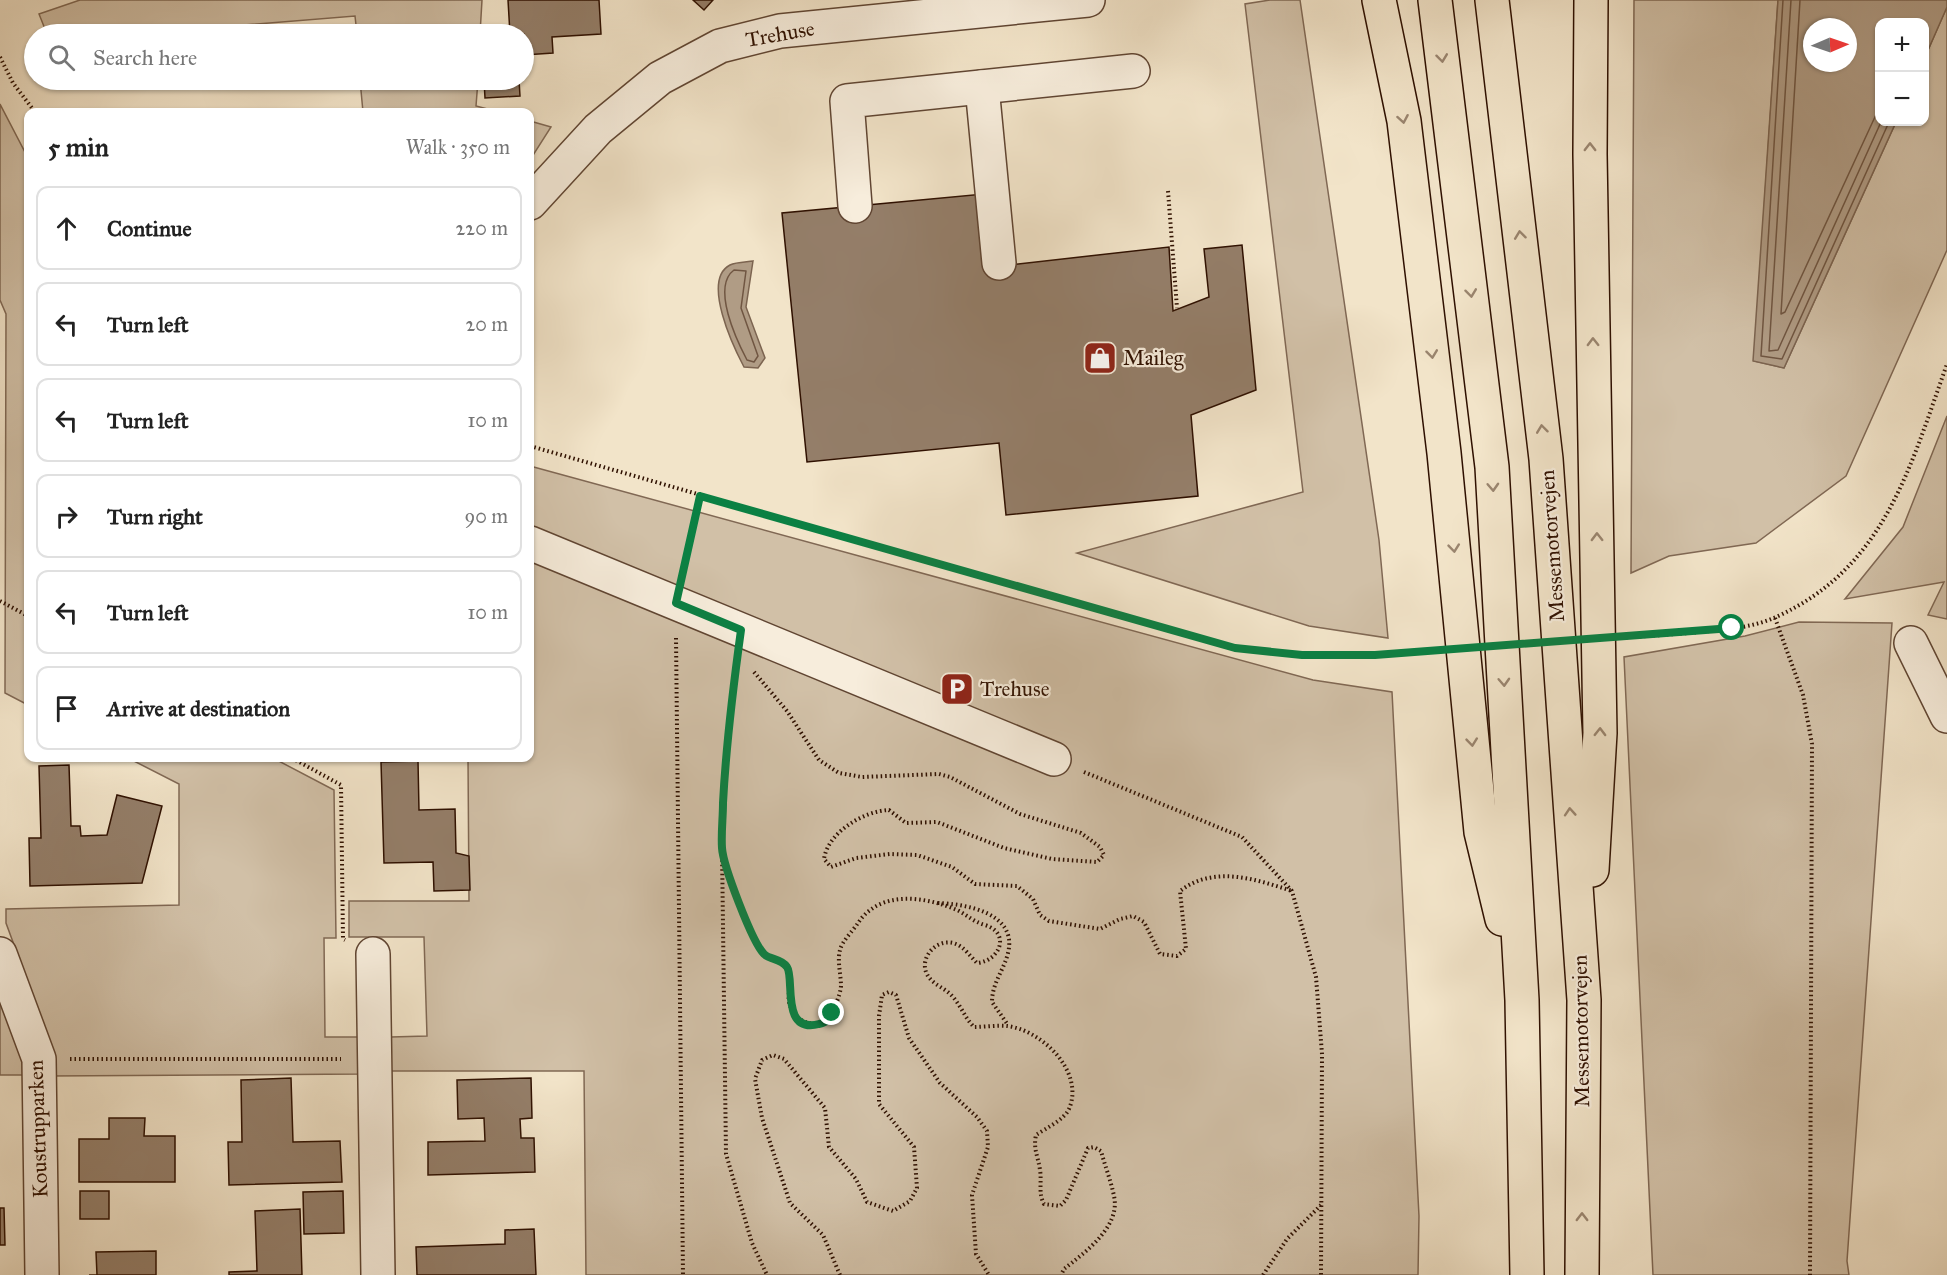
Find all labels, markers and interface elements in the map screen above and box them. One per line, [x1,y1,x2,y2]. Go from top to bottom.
street label: Trehuse [744,15,817,53]
north arrow [1803,18,1857,72]
map controls [1875,18,1929,126]
button: + [1875,18,1929,72]
search box [24,24,534,90]
icon: search [45,41,78,74]
text: Search here [93,44,197,71]
one-way arrow [1435,53,1448,63]
button: − [1875,72,1929,126]
one-way arrow [1396,114,1409,124]
text: 5 min [48,131,109,163]
text: Walk · 350 m [406,135,510,159]
one-way arrow [1584,143,1596,152]
icon: ahead [50,212,83,245]
text: Continue [107,215,192,242]
text: 220 m [456,216,508,240]
one-way arrow [1514,231,1526,240]
one-way arrow [1464,289,1477,298]
icon: left [50,308,83,341]
text: Turn left [107,311,189,338]
text: 20 m [465,312,508,336]
one-way arrow [1587,338,1599,347]
shop icon: Maileg [1082,340,1118,376]
place label: Maileg [1123,345,1184,371]
one-way arrow [1425,350,1438,359]
icon: left [50,404,83,437]
text: Turn left [107,407,189,434]
text: 10 m [467,408,508,432]
one-way arrow [1537,424,1549,434]
street label: Messemotorvejen [1534,469,1570,623]
one-way arrow [1487,483,1500,492]
icon: right [50,500,83,533]
text: Turn right [107,503,203,530]
text: 90 m [465,504,508,528]
one-way arrow [1590,533,1603,542]
one-way arrow [1447,544,1460,553]
icon: left [50,596,83,629]
text: Turn left [107,599,189,626]
text: 10 m [467,600,508,624]
route start [1718,614,1744,640]
parking icon: Trehuse [939,671,975,707]
place label: Trehuse [980,676,1050,702]
one-way arrow [1497,677,1510,686]
icon: arrive [50,692,83,725]
text: Arrive at destination [107,695,290,722]
one-way arrow [1594,728,1606,737]
one-way arrow [1466,738,1478,747]
one-way arrow [1564,807,1577,816]
street label: Messemotorvejen [1567,954,1595,1108]
route end [818,999,844,1025]
street label: Koustrupparken [23,1060,53,1198]
one-way arrow [1576,1212,1588,1221]

